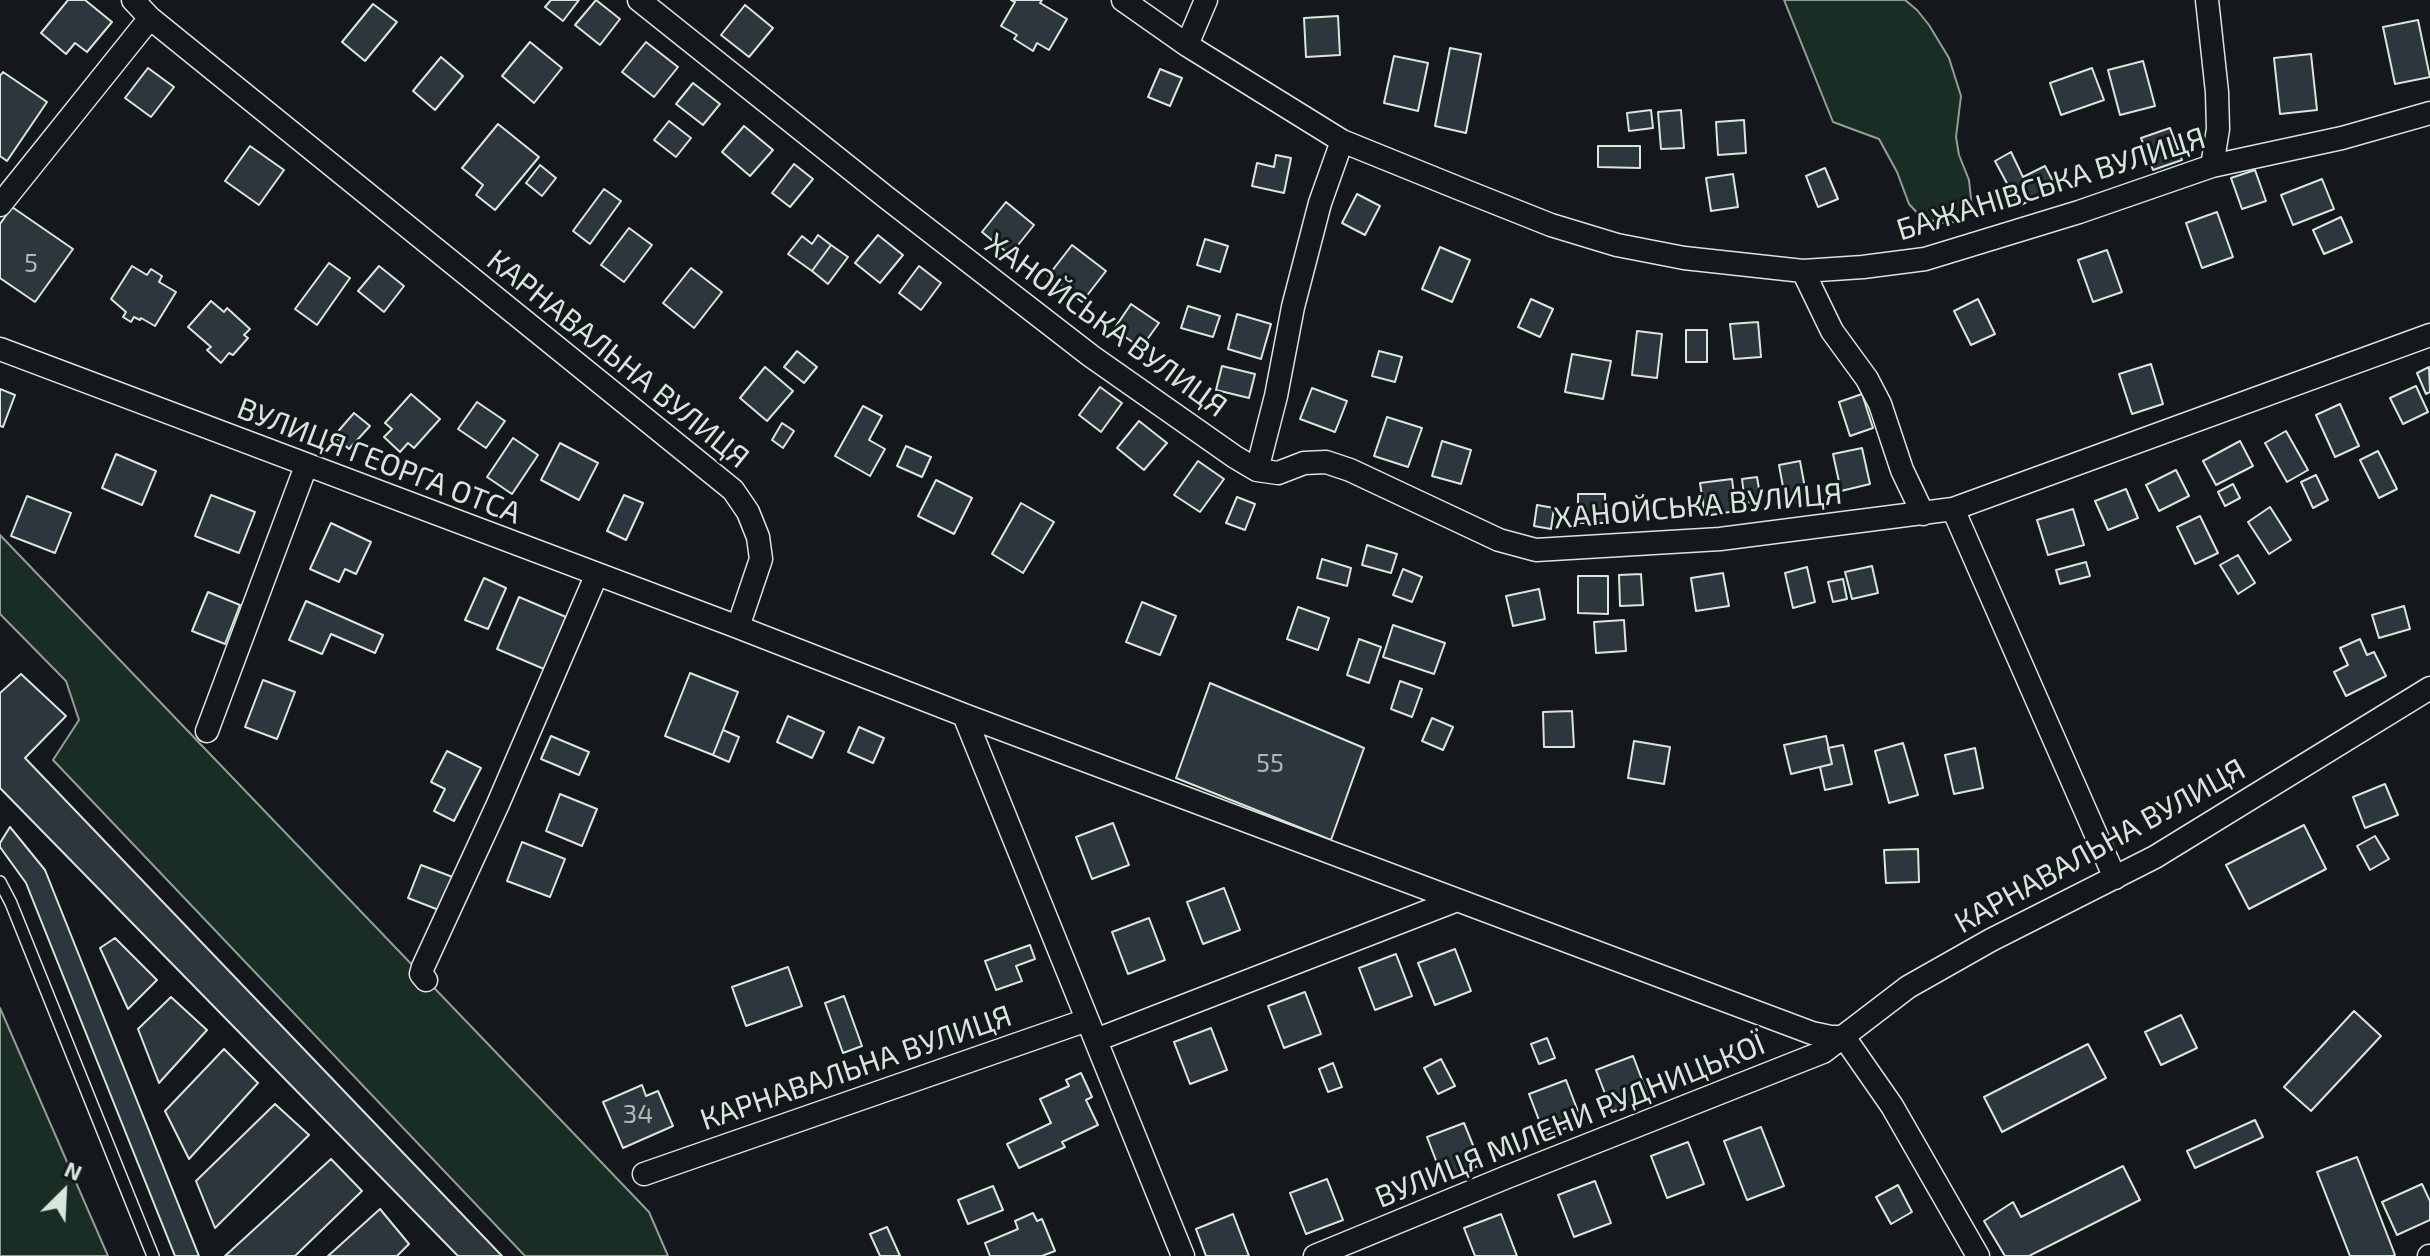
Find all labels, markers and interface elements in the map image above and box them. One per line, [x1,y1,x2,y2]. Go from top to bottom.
street label: БАЖАНІВСЬКА ВУЛИЦЯ [1892,120,2210,248]
street label: ХАНОЙСЬКА ВУЛИЦЯ [978,225,1234,425]
street label: КАРНАВАЛЬНА ВУЛИЦЯ [480,242,756,476]
house number: 5 [24,247,38,279]
street label: ВУЛИЦЯ ГЕОРГА ОТСА [232,390,526,532]
street label: ХАНОЙСЬКА ВУЛИЦЯ [1552,475,1844,537]
house number: 55 [1256,747,1284,779]
street label: КАРНАВАЛЬНА ВУЛИЦЯ [1948,751,2252,941]
street label: КАРНАВАЛЬНА ВУЛИЦЯ [696,998,1016,1138]
street label: ВУЛИЦЯ МІЛЕНИ РУДНИЦЬКОЇ [1370,1026,1770,1216]
house number: 34 [623,1098,653,1130]
north arrow [24,1152,104,1232]
text: N [61,1155,86,1185]

